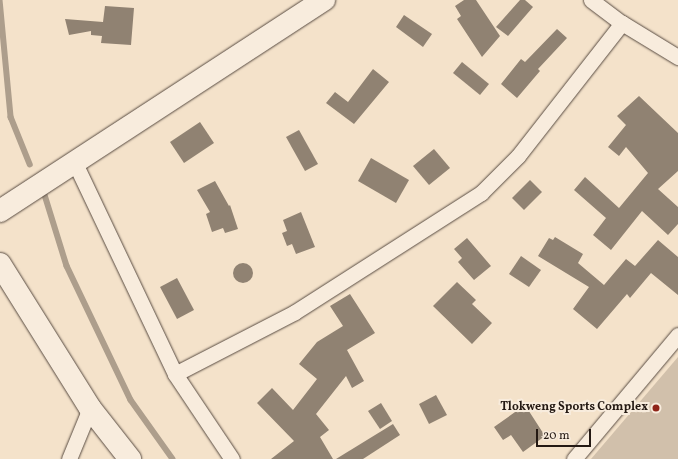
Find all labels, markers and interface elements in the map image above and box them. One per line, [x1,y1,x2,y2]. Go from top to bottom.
place label: Tlokweng Sports Complex [500,401,648,415]
marker: Tlokweng Sports Complex [651,403,661,413]
scale bar [538,421,593,447]
text: 20 m [543,428,570,444]

